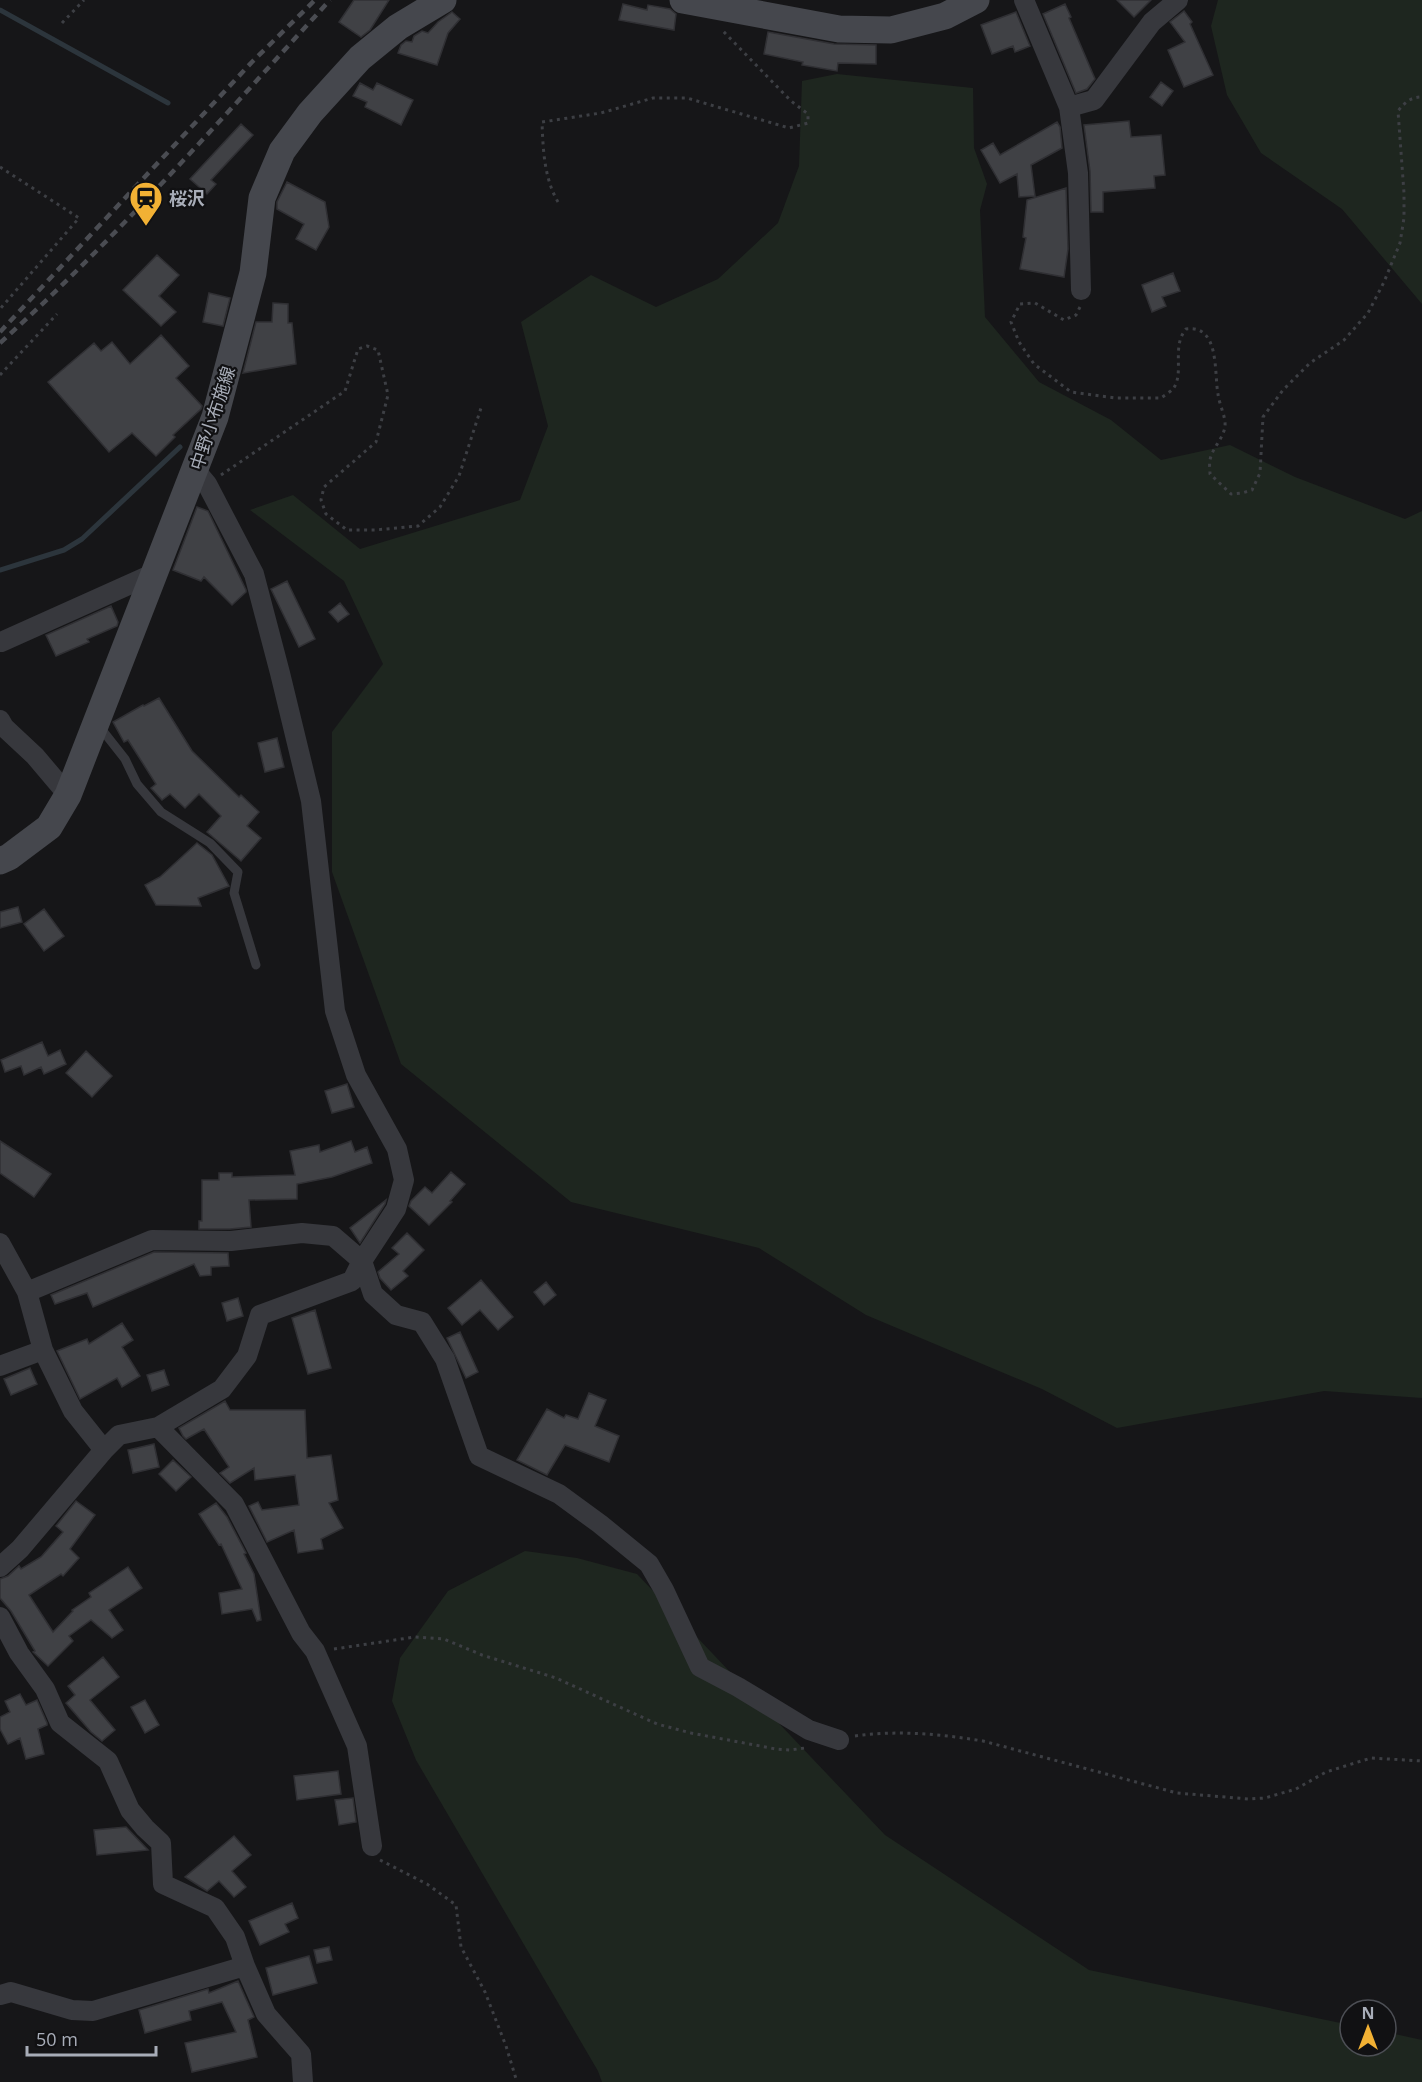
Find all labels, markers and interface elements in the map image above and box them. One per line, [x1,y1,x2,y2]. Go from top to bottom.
station icon: 桜沢 [128,180,164,227]
place label: 桜沢 [169,186,205,210]
street label: 中野小布施線 [184,363,240,473]
north arrow [1338,1998,1398,2058]
text: N [1361,2002,1375,2024]
scale bar [27,2019,156,2057]
text: 50 m [36,2027,78,2051]

